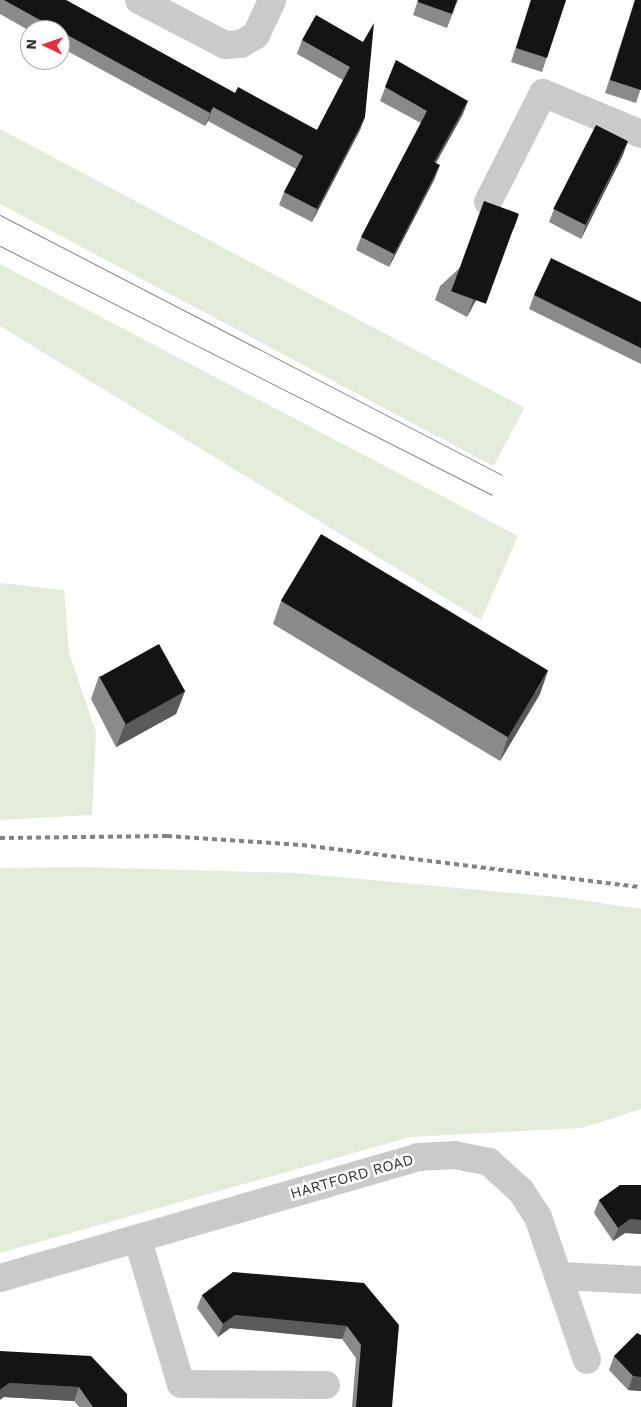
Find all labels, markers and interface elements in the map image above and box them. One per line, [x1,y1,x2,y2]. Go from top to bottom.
north arrow [20,20,70,70]
text: N [23,39,39,50]
street label: HARTFORD ROAD [288,1151,416,1203]

